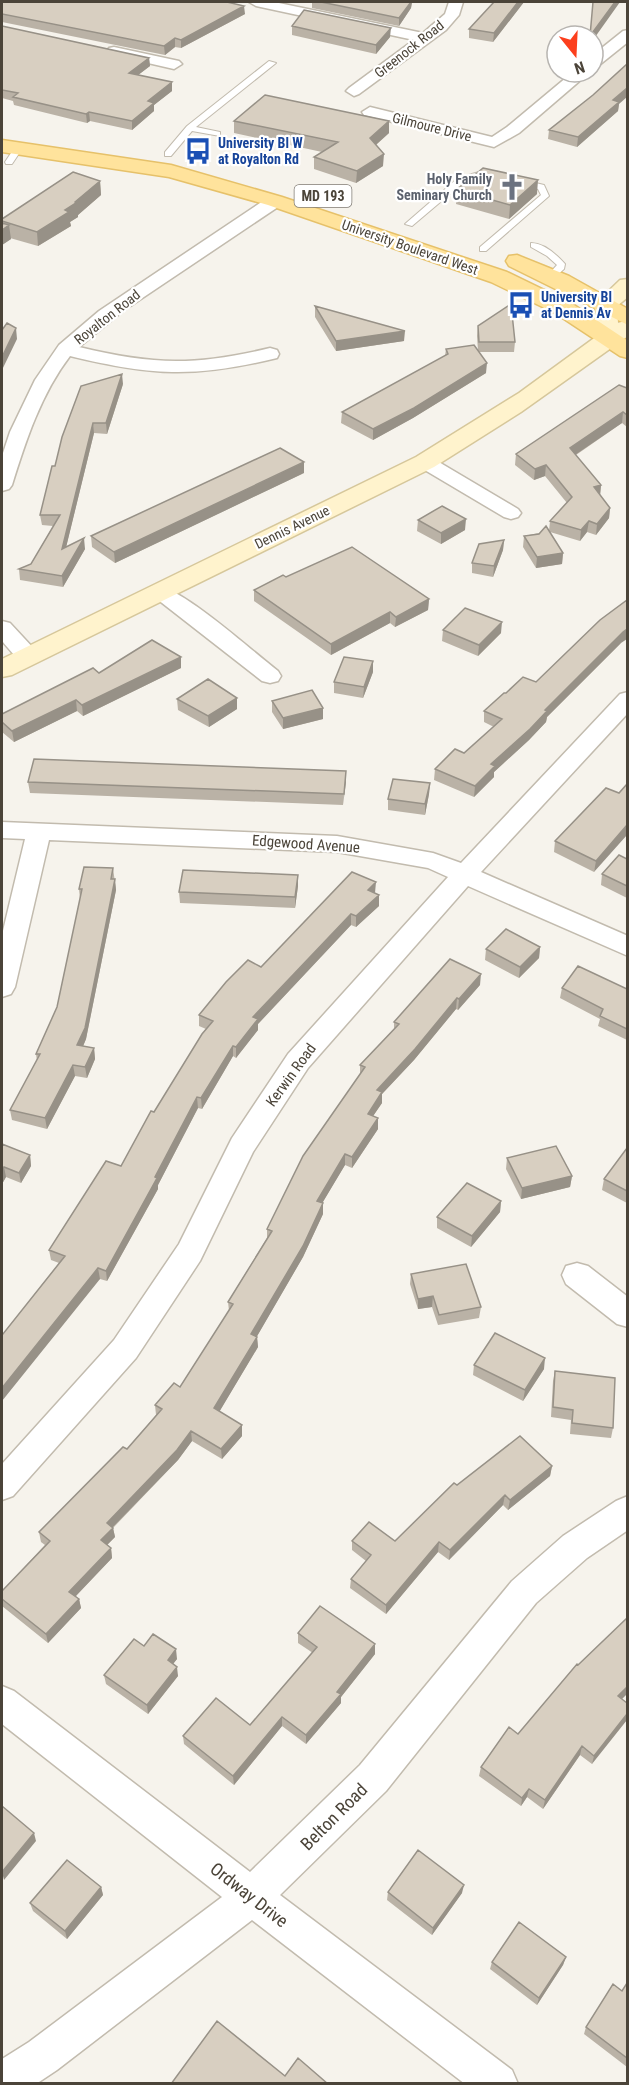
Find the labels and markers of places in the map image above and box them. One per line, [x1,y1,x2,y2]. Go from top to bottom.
place label: University Bl W at Royalton Rd [218,135,303,167]
bus stop icon: University Bl W at Royalton Rd [183,136,213,166]
place label: Holy Family Seminary Church [397,171,493,203]
church icon: Holy Family Seminary Church [497,172,527,202]
place label: University Bl at Dennis Av [541,289,612,321]
bus stop icon: University Bl at Dennis Av [506,290,536,320]

